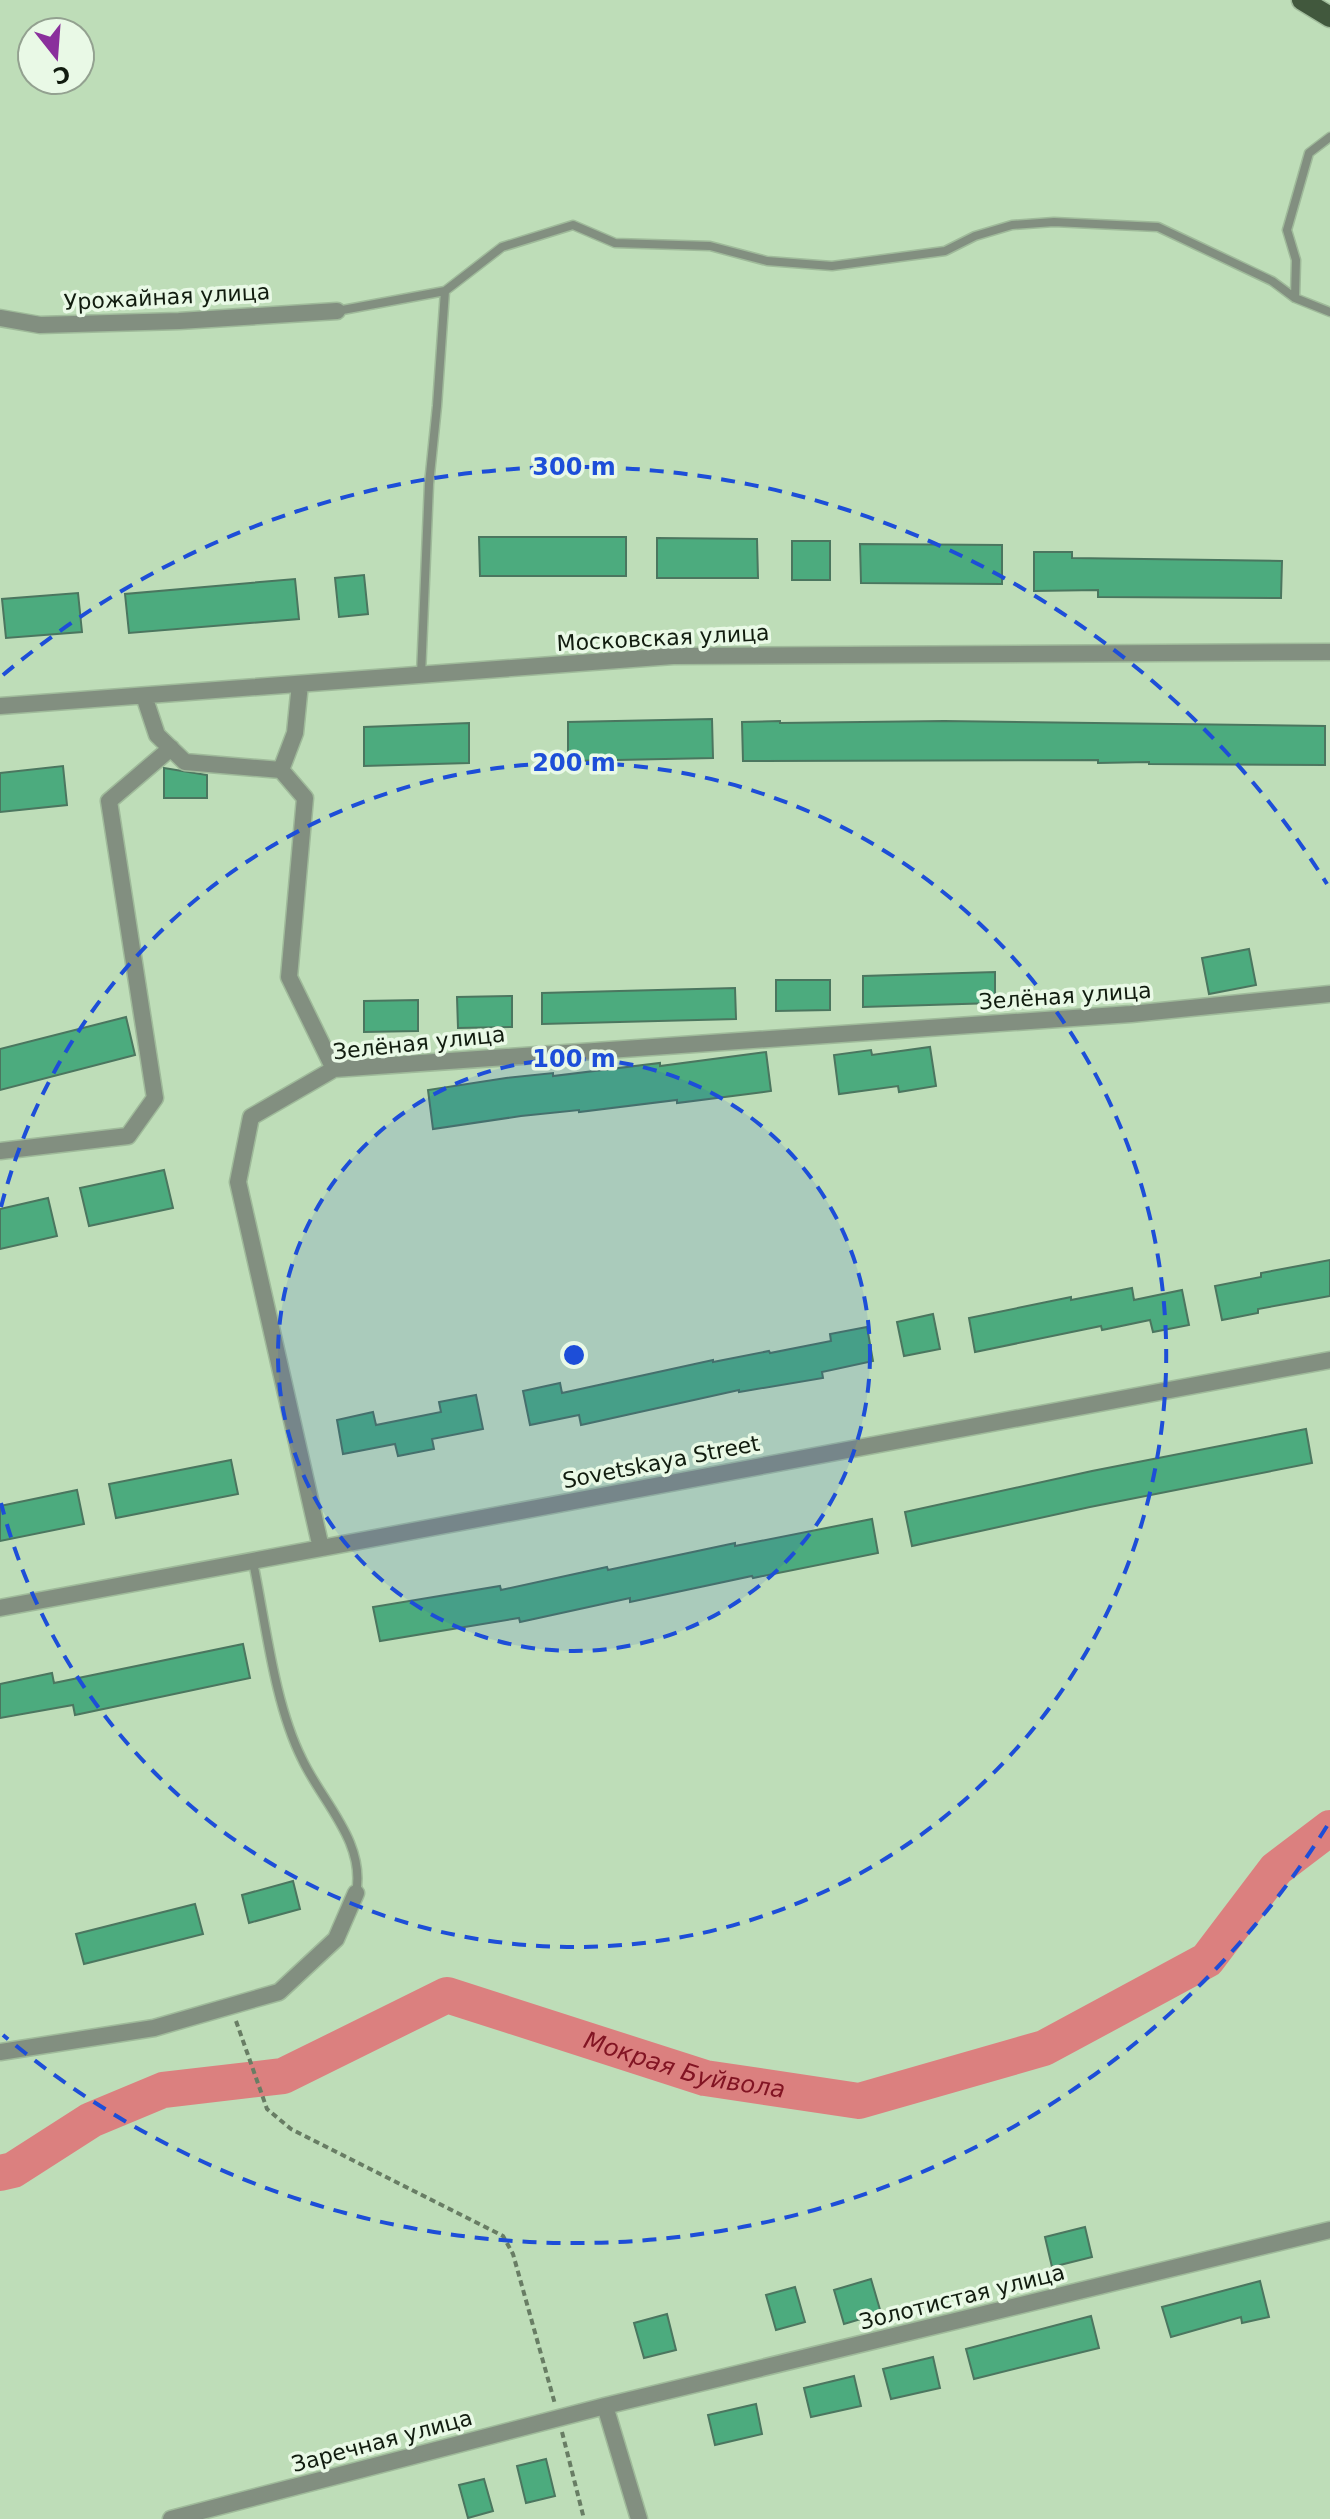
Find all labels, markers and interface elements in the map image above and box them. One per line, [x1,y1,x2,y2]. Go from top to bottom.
north arrow [16,16,96,96]
text: С [50,60,73,89]
street label: Урожайная улица [63,279,271,315]
text: 300 m [532,453,616,481]
street label: Московская улица [556,620,770,656]
text: 200 m [532,749,616,777]
street label: Зелёная улица [978,977,1152,1015]
street label: Зелёная улица [332,1022,506,1064]
text: 100 m [532,1045,616,1073]
centre of rings [560,1341,588,1369]
street label: Sovetskaya Street [560,1431,762,1493]
water label: Мокрая Буйвола [580,2026,787,2104]
street label: Золотистая улица [857,2259,1067,2335]
street label: Заречная улица [289,2405,475,2477]

